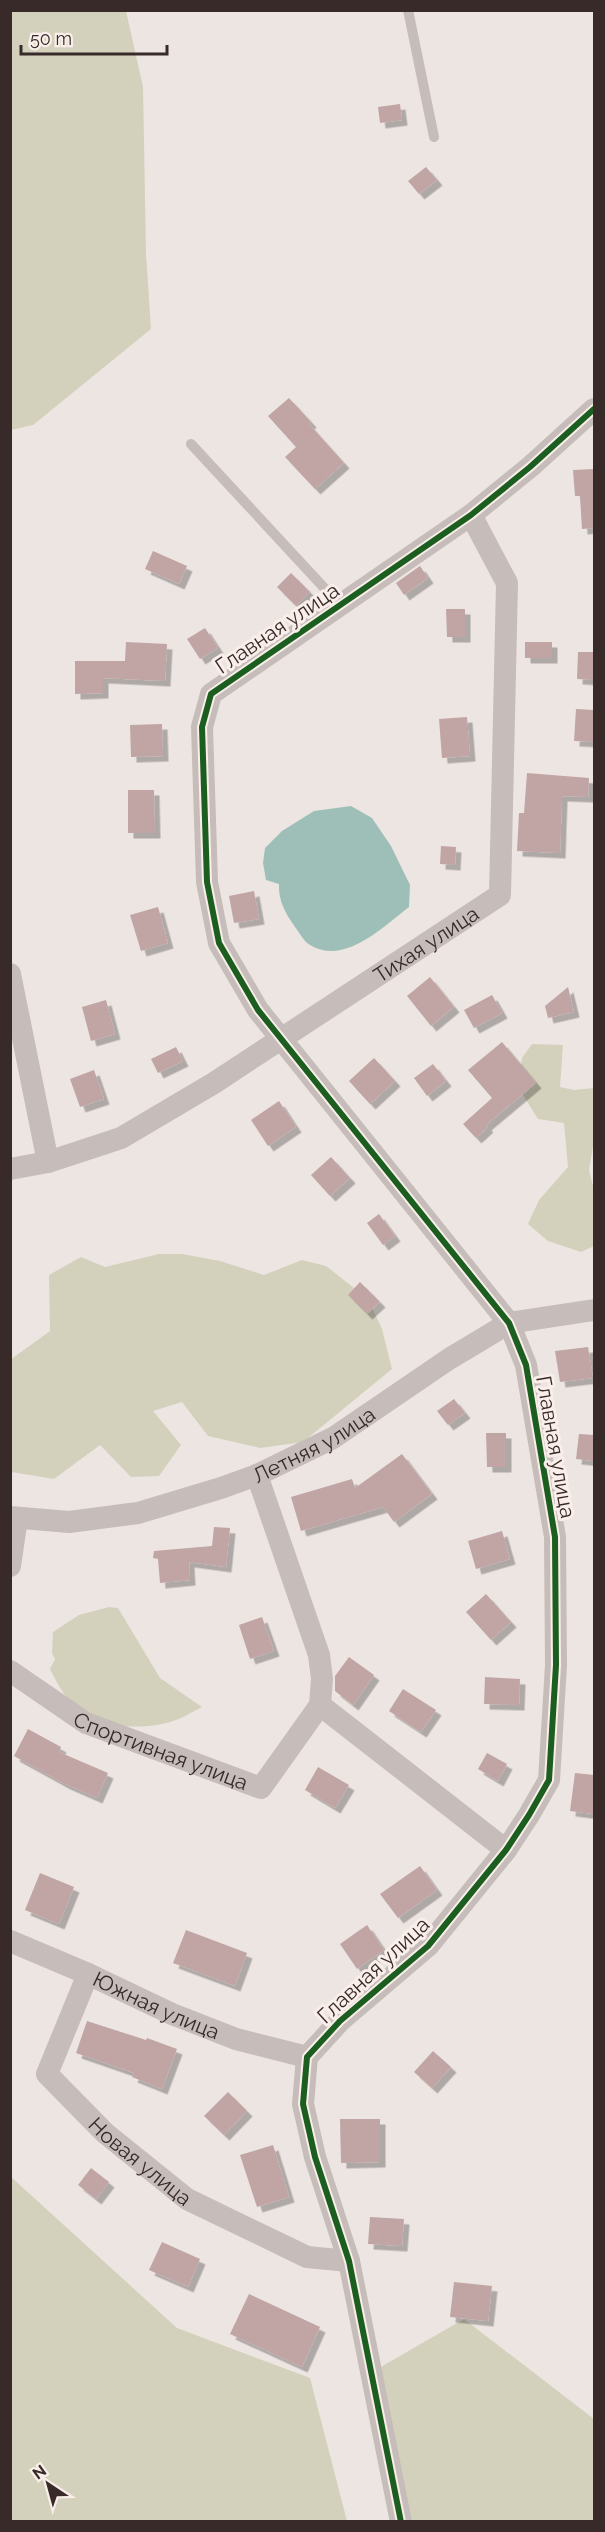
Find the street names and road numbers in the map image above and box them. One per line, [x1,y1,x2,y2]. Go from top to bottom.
street label: Главная улица [210,577,344,679]
street label: Тихая улица [369,900,483,987]
street label: Главная улица [531,1374,581,1520]
street label: Летняя улица [248,1401,379,1488]
street label: Спортивная улица [69,1706,252,1795]
street label: Главная улица [312,1912,434,2028]
street label: Южная улица [89,1966,223,2044]
street label: Новая улица [84,2112,197,2210]

